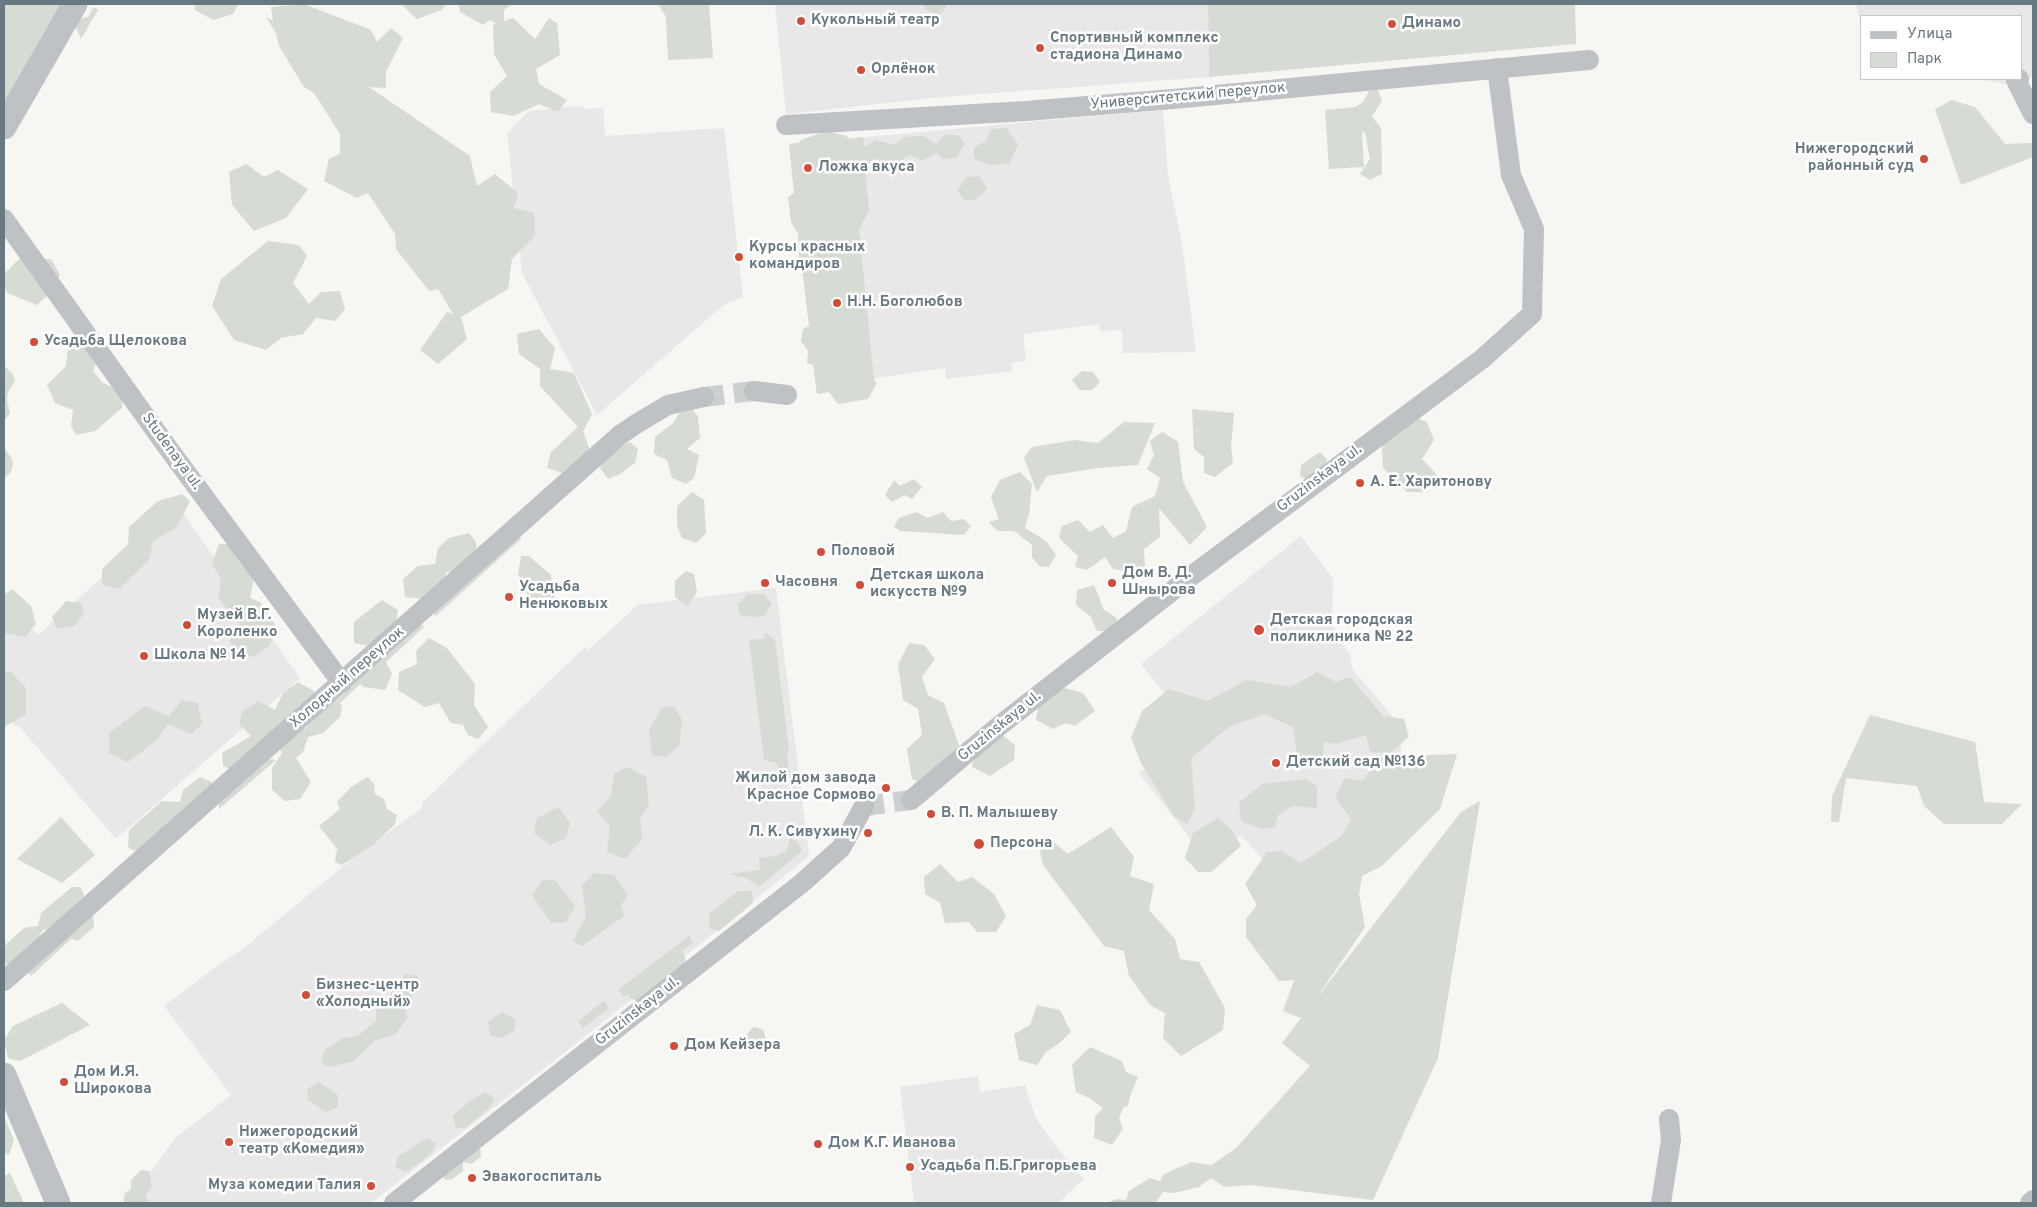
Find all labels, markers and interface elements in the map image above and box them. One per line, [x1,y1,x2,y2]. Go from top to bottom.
place label: Кукольный театр [811,12,940,30]
marker: Кукольный театр [795,15,807,27]
place label: Динамо [1402,15,1461,33]
legend [1860,15,2022,80]
marker: Динамо [1386,18,1398,30]
text: Улица [1907,25,1952,44]
place label: Спортивный комплекс стадиона Динамо [1050,30,1219,65]
marker: Спортивный комплекс стадиона Динамо [1034,42,1046,54]
text: Парк [1907,50,1942,69]
place label: Орлёнок [871,61,936,79]
marker: Орлёнок [855,64,867,76]
street label: Университетский переулок [1090,80,1286,114]
place label: Нижегородский районный суд [1795,141,1914,176]
marker: Нижегородский районный суд [1918,153,1930,165]
place label: Ложка вкуса [818,159,915,177]
marker: Ложка вкуса [802,162,814,174]
place label: Курсы красных командиров [749,239,866,274]
marker: Курсы красных командиров [733,251,745,263]
place label: Н.Н. Боголюбов [847,294,963,312]
marker: Н.Н. Боголюбов [831,297,843,309]
place label: Усадьба Щелокова [44,333,187,351]
marker: Усадьба Щелокова [28,336,40,348]
street label: Studenaya ul. [137,410,205,494]
street label: Gruzinskaya ul. [1274,441,1366,517]
place label: А. Е. Харитонову [1370,474,1492,492]
marker: А. Е. Харитонову [1354,477,1366,489]
place label: Половой [831,543,895,561]
marker: Половой [815,546,827,558]
place label: Дом В. Д. Шнырова [1122,565,1196,600]
place label: Детская школа искусств №9 [870,567,984,602]
place label: Часовня [775,574,838,592]
marker: Часовня [759,577,771,589]
marker: Дом В. Д. Шнырова [1106,577,1118,589]
place label: Усадьба Ненюковых [519,579,608,614]
marker: Детская школа искусств №9 [854,579,866,591]
marker: Усадьба Ненюковых [503,591,515,603]
place label: Музей В.Г. Короленко [197,607,277,642]
place label: Детская городская поликлиника № 22 [1270,612,1413,647]
marker: Музей В.Г. Короленко [181,619,193,631]
street label: Холодный переулок [287,623,409,733]
marker: Детская городская поликлиника № 22 [1252,623,1266,637]
place label: Школа № 14 [154,647,246,665]
marker: Школа № 14 [138,650,150,662]
street label: Gruzinskaya ul. [955,688,1045,766]
place label: Детский сад №136 [1286,754,1425,772]
marker: Детский сад №136 [1270,757,1282,769]
place label: Жилой дом завода Красное Сормово [735,770,876,805]
marker: Жилой дом завода Красное Сормово [880,782,892,794]
place label: В. П. Малышеву [941,805,1058,823]
marker: В. П. Малышеву [925,808,937,820]
place label: Л. К. Сивухину [748,824,858,842]
marker: Л. К. Сивухину [862,827,874,839]
place label: Персона [990,835,1052,853]
marker: Персона [972,837,986,851]
street label: Gruzinskaya ul. [592,974,684,1050]
place label: Бизнес-центр «Холодный» [316,977,419,1012]
marker: Бизнес-центр «Холодный» [300,989,312,1001]
place label: Дом Кейзера [684,1037,781,1055]
marker: Дом Кейзера [668,1040,680,1052]
place label: Дом И.Я. Широкова [74,1064,152,1099]
marker: Дом И.Я. Широкова [58,1076,70,1088]
place label: Нижегородский театр «Комедия» [239,1124,365,1159]
place label: Дом К.Г. Иванова [828,1135,956,1153]
marker: Нижегородский театр «Комедия» [223,1136,235,1148]
marker: Дом К.Г. Иванова [812,1138,824,1150]
place label: Усадьба П.Б.Григорьева [920,1158,1097,1176]
marker: Усадьба П.Б.Григорьева [904,1161,916,1173]
place label: Эвакогоспиталь [482,1169,602,1187]
marker: Эвакогоспиталь [466,1172,478,1184]
place label: Муза комедии Талия [208,1177,361,1195]
marker: Муза комедии Талия [365,1180,377,1192]

